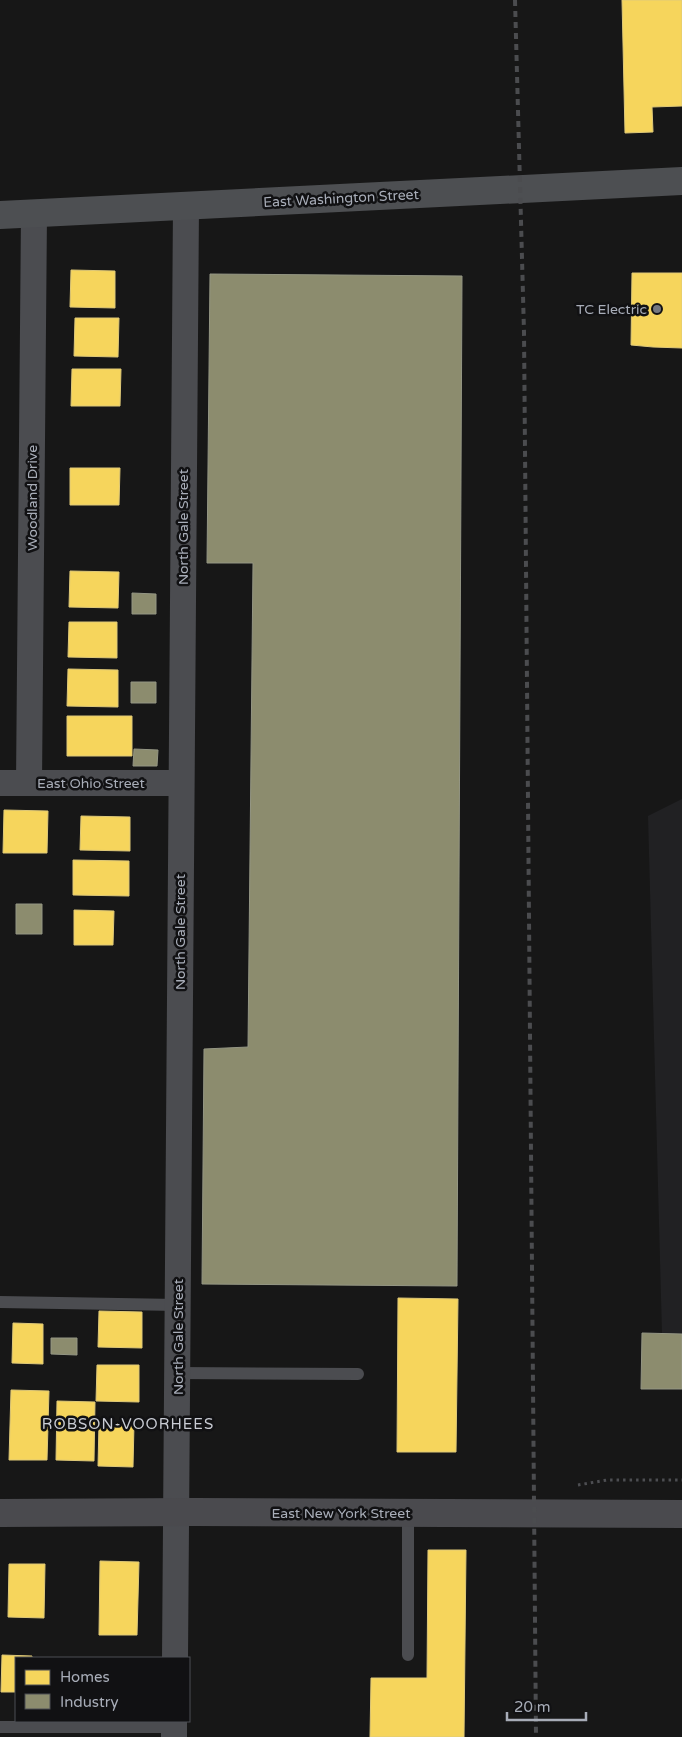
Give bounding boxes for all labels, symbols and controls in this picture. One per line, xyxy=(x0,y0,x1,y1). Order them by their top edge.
street label: East Washington Street xyxy=(263,186,420,211)
place label: TC Electric xyxy=(576,301,647,318)
marker: TC Electric xyxy=(651,303,663,315)
street label: Woodland Drive xyxy=(24,445,41,551)
street label: North Gale Street xyxy=(175,468,192,585)
street label: East Ohio Street xyxy=(37,775,146,792)
street label: North Gale Street xyxy=(172,873,189,990)
street label: North Gale Street xyxy=(170,1278,187,1395)
district label: ROBSON-VOORHEES xyxy=(42,1415,214,1433)
street label: East New York Street xyxy=(271,1505,411,1522)
legend xyxy=(15,1657,190,1722)
text: Homes xyxy=(60,1668,110,1686)
scale bar xyxy=(507,1690,586,1722)
text: Industry xyxy=(60,1693,119,1711)
text: 20 m xyxy=(514,1698,551,1716)

